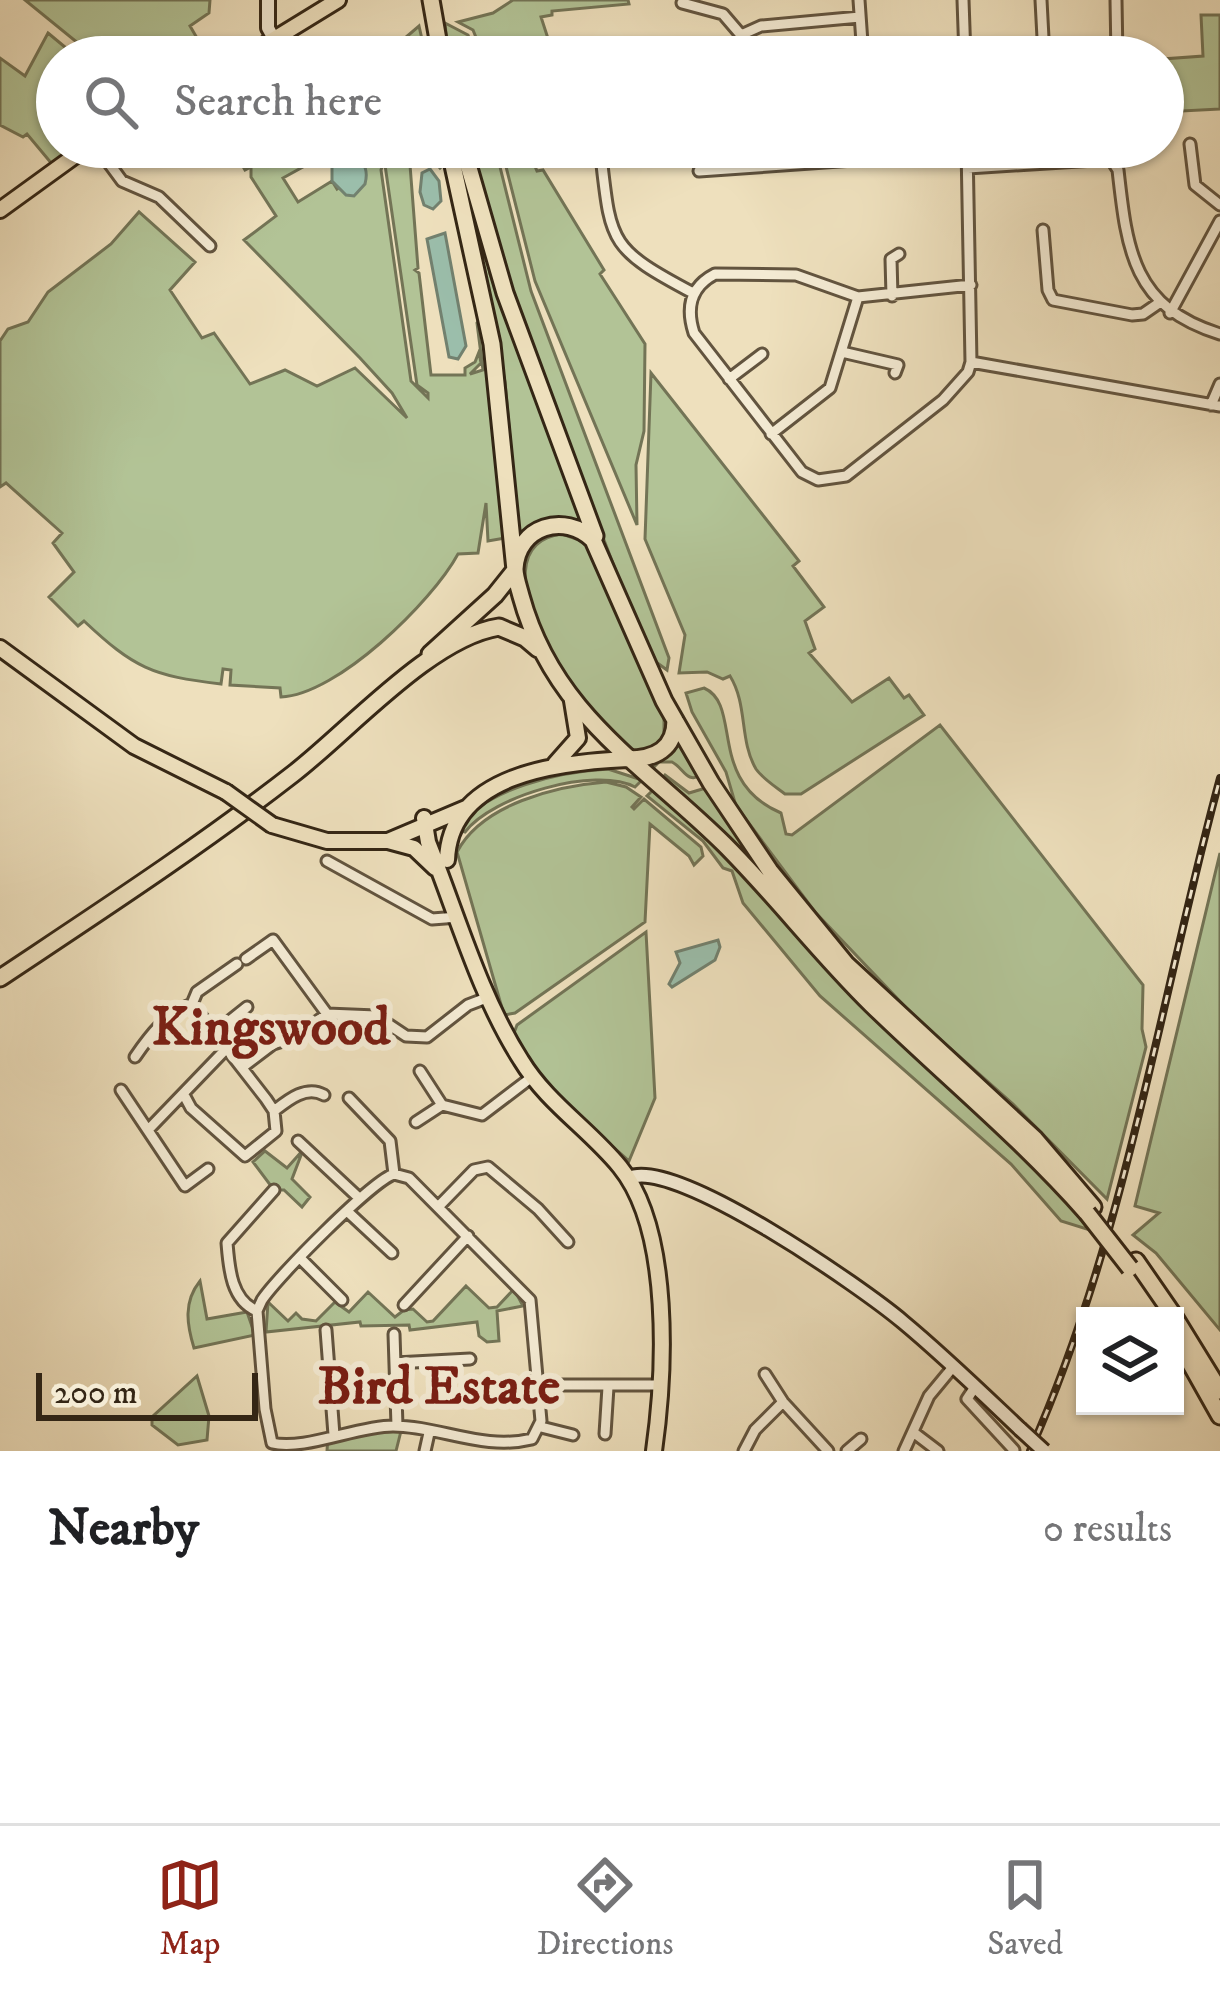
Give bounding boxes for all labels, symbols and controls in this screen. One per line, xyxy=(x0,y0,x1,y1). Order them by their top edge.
search box xyxy=(36,36,1184,168)
icon: search xyxy=(78,69,144,135)
text: Search here xyxy=(174,74,382,130)
district label: Kingswood xyxy=(152,995,391,1062)
map controls xyxy=(1076,1307,1184,1415)
button: layers xyxy=(1076,1307,1184,1415)
district label: Bird Estate xyxy=(318,1354,560,1421)
scale bar xyxy=(36,1367,258,1420)
text: 200 m xyxy=(54,1373,138,1414)
text: Nearby xyxy=(48,1497,199,1561)
text: 0 results xyxy=(1043,1505,1172,1554)
tab: Map xyxy=(157,1852,223,1965)
tab: Directions xyxy=(537,1852,673,1965)
tab: Saved xyxy=(987,1852,1063,1965)

